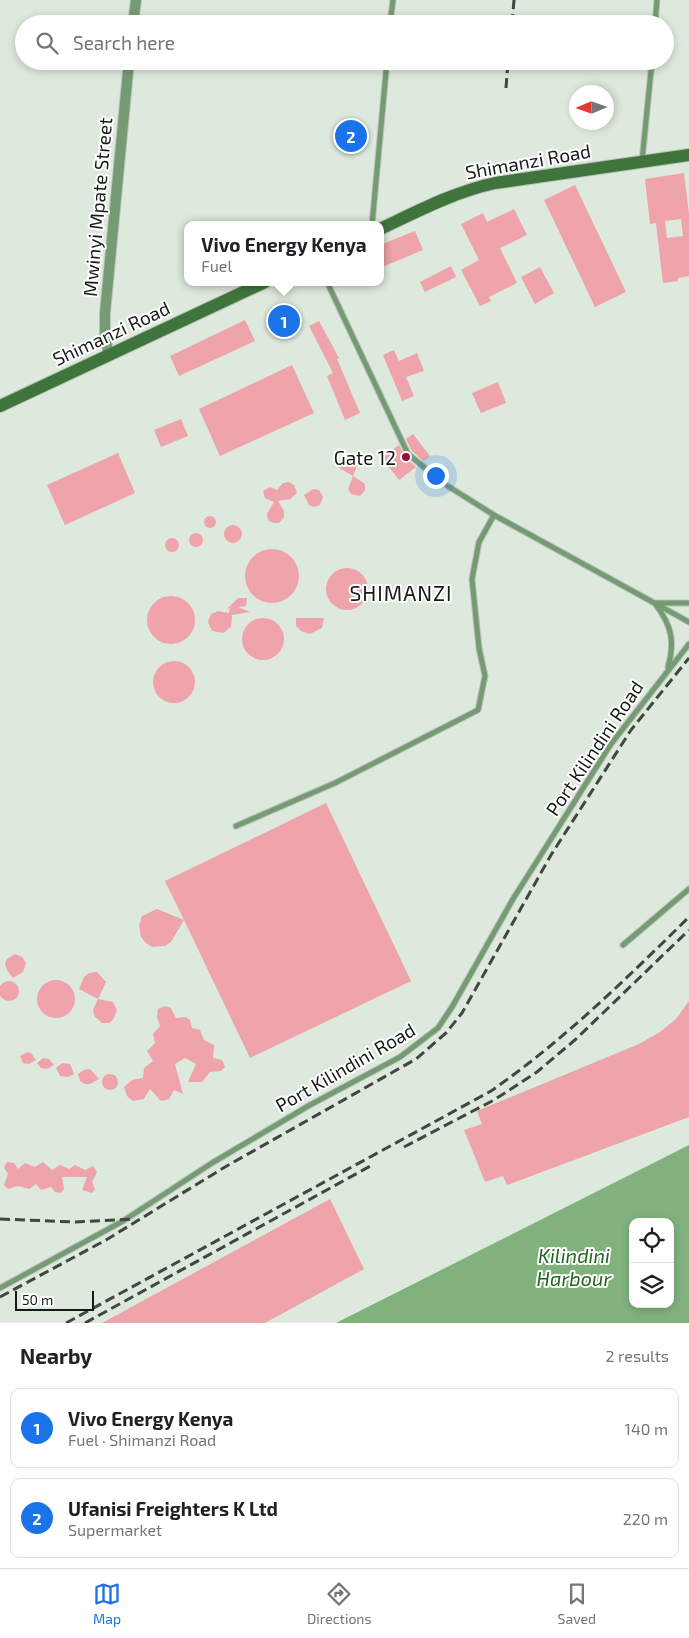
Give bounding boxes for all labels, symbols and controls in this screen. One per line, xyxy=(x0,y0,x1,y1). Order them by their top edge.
search box xyxy=(15,15,674,70)
icon: search xyxy=(33,29,61,57)
text: Search here xyxy=(73,31,175,54)
north arrow xyxy=(569,85,614,130)
street label: Mwinyi Mpate Street xyxy=(78,117,116,297)
pin: 2 xyxy=(335,117,367,155)
street label: Shimanzi Road xyxy=(464,139,592,183)
popup xyxy=(184,221,384,286)
text: Vivo Energy Kenya xyxy=(201,233,367,256)
text: Fuel xyxy=(201,256,232,275)
street label: Shimanzi Road xyxy=(49,296,173,370)
pin: 1 xyxy=(268,302,300,340)
place label: Gate 12 xyxy=(334,446,396,469)
marker: Gate 12 xyxy=(400,451,412,463)
your location xyxy=(423,463,449,489)
district label: SHIMANZI xyxy=(350,580,452,605)
street label: Port Kilindini Road xyxy=(540,676,648,820)
street label: Port Kilindini Road xyxy=(271,1018,419,1116)
map controls xyxy=(629,1218,674,1308)
button: locate xyxy=(629,1218,674,1263)
water label: Kilindini Harbour xyxy=(537,1243,612,1290)
button: layers xyxy=(629,1263,674,1308)
scale bar xyxy=(15,1288,94,1311)
text: 50 m xyxy=(22,1291,53,1308)
text: Nearby xyxy=(20,1343,92,1368)
text: 2 results xyxy=(606,1346,669,1365)
text: Vivo Energy Kenya xyxy=(68,1407,233,1430)
text: 1 xyxy=(34,1419,40,1438)
text: 140 m xyxy=(625,1419,668,1438)
text: Fuel · Shimanzi Road xyxy=(68,1430,216,1449)
text: Ufanisi Freighters K Ltd xyxy=(68,1497,278,1520)
text: 2 xyxy=(32,1509,42,1528)
text: 220 m xyxy=(623,1509,668,1528)
text: Supermarket xyxy=(68,1520,162,1539)
tab: Map xyxy=(93,1580,121,1627)
tab: Directions xyxy=(307,1580,372,1627)
tab: Saved xyxy=(558,1580,596,1627)

